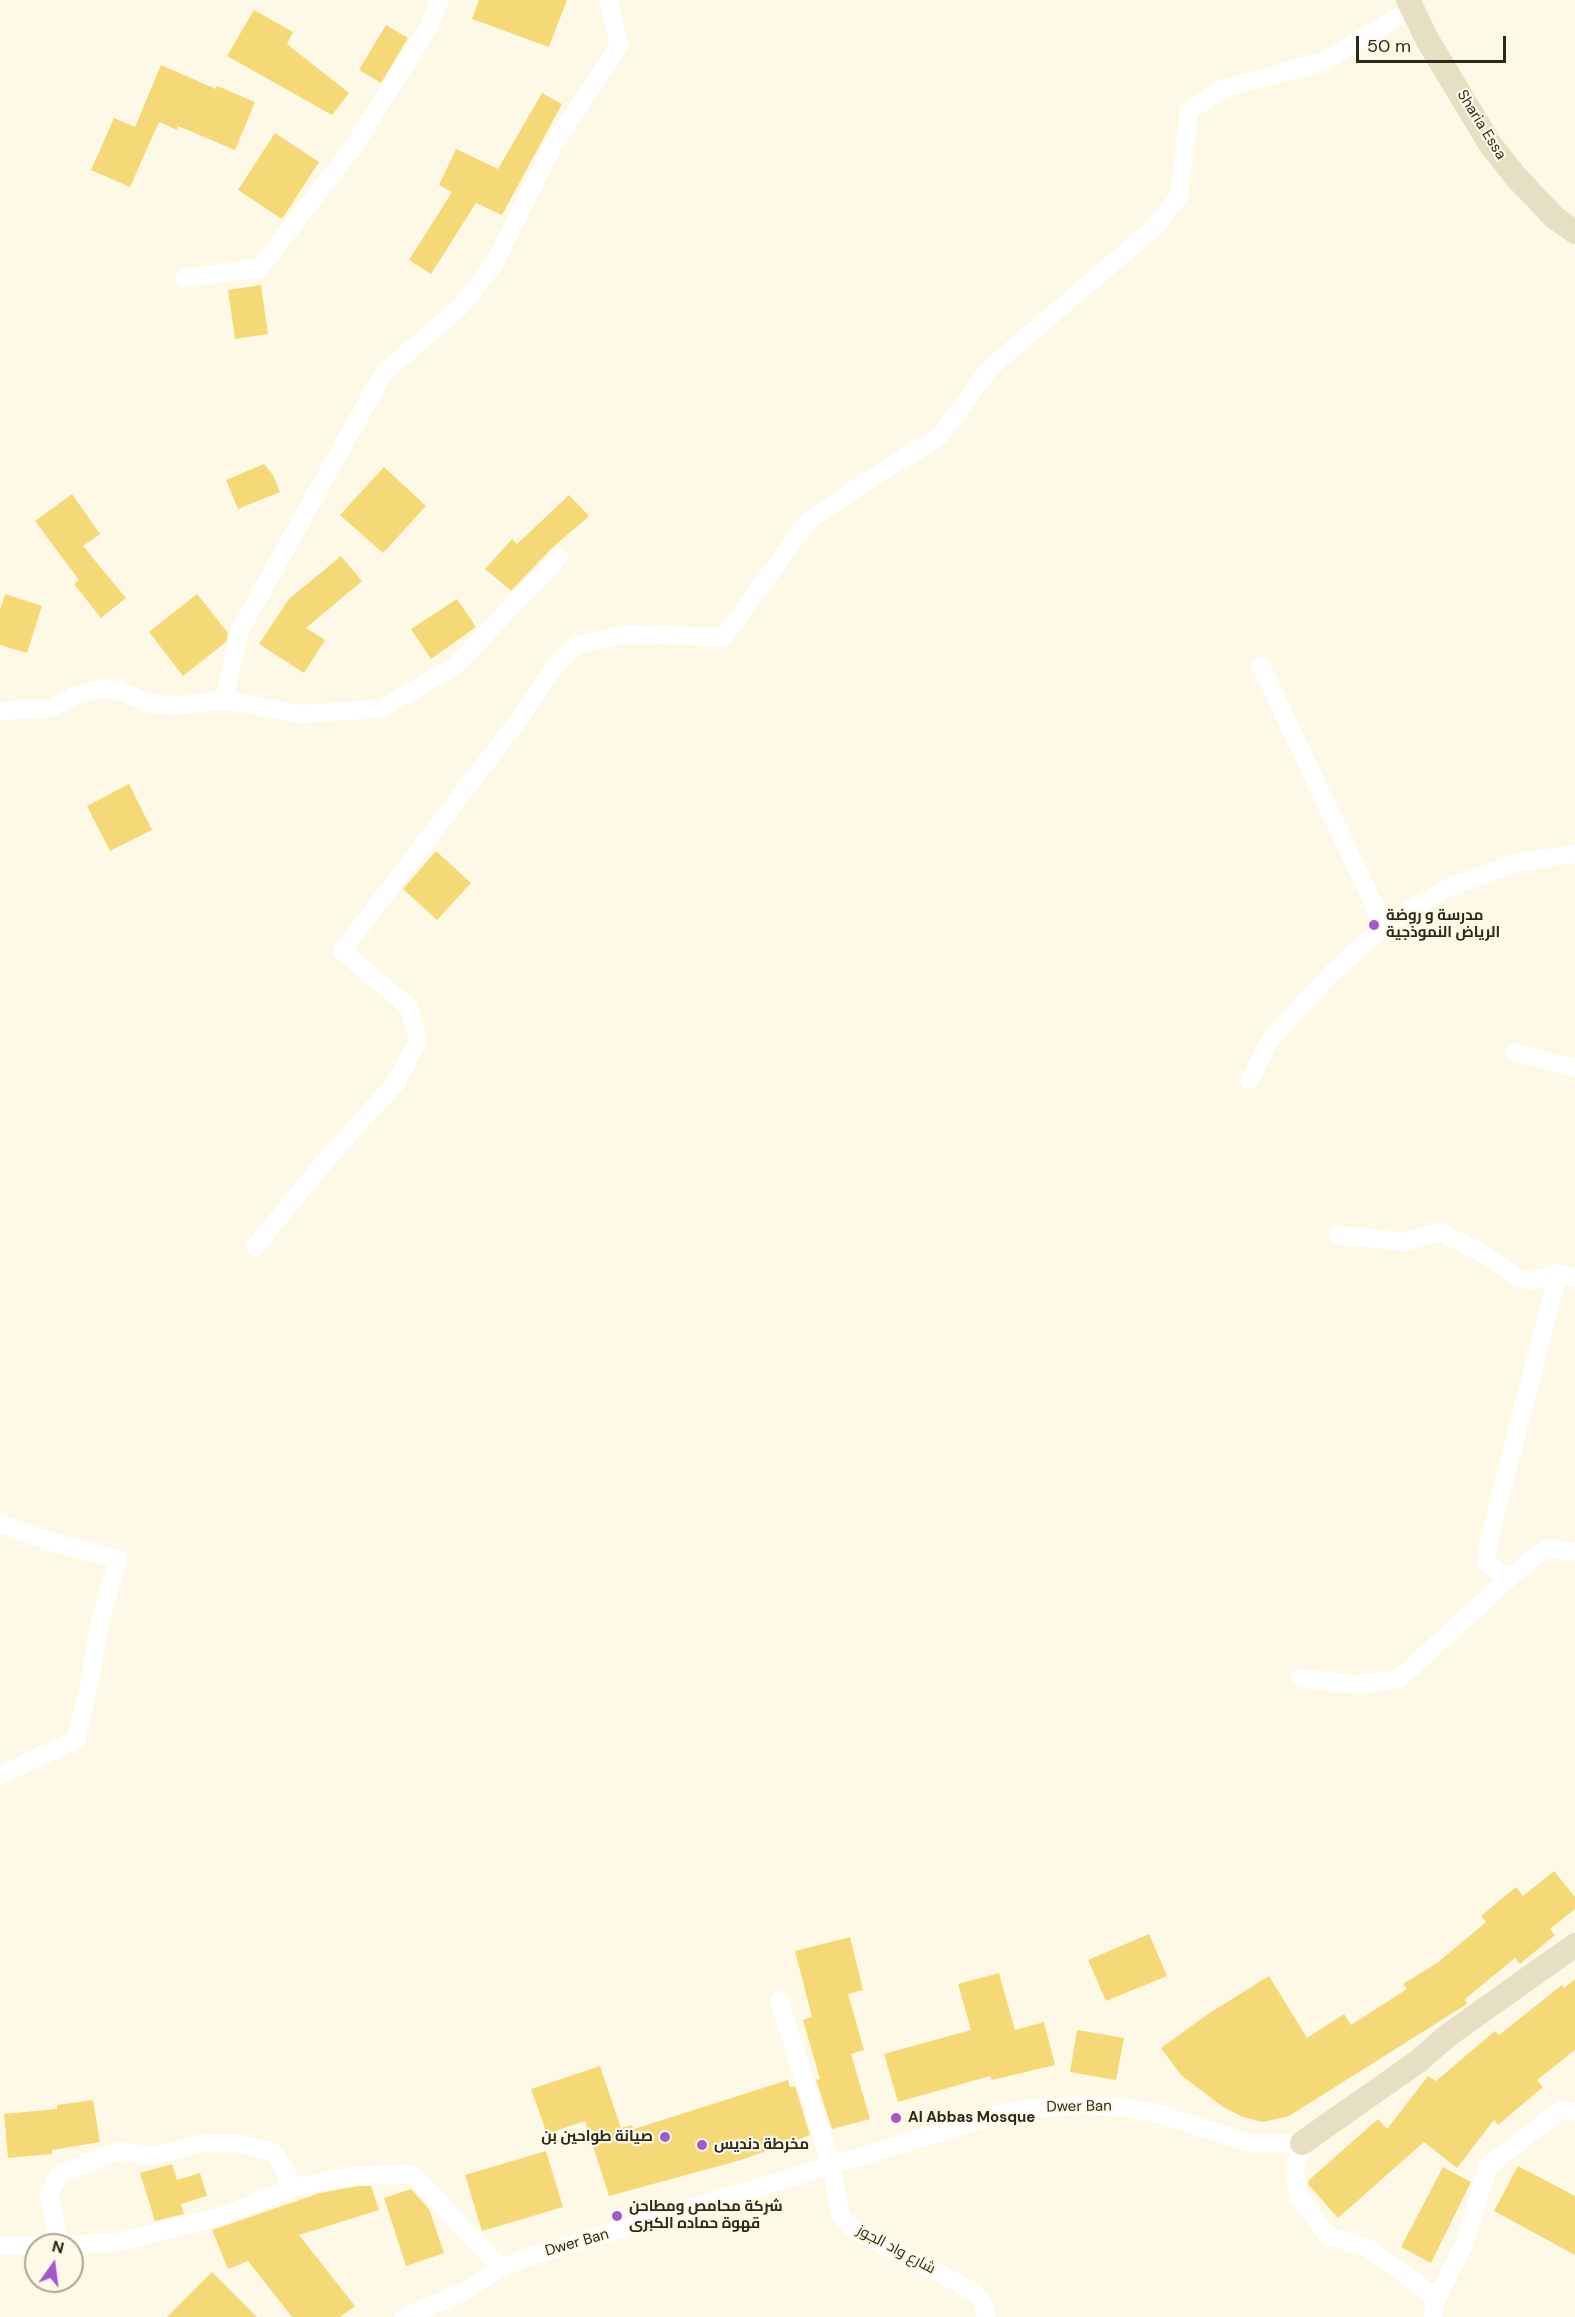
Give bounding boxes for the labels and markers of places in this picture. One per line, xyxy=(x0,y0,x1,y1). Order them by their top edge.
place label: مدرسة و روضة الرياض النموذجية xyxy=(1386,907,1500,942)
marker: مدرسة و روضة الرياض النموذجية xyxy=(1367,918,1381,932)
place label: Al Abbas Mosque xyxy=(908,2109,1035,2127)
marker: Al Abbas Mosque xyxy=(889,2111,903,2125)
place label: صيانة طواحين بن xyxy=(541,2128,653,2146)
marker: صيانة طواحين بن xyxy=(658,2130,672,2144)
place label: مخرطة دنديس xyxy=(714,2136,809,2154)
marker: مخرطة دنديس xyxy=(695,2138,709,2152)
place label: شركة محامص ومطاحن قهوة حماده الكبرى xyxy=(629,2198,783,2233)
marker: شركة محامص ومطاحن قهوة حماده الكبرى xyxy=(610,2209,624,2223)

